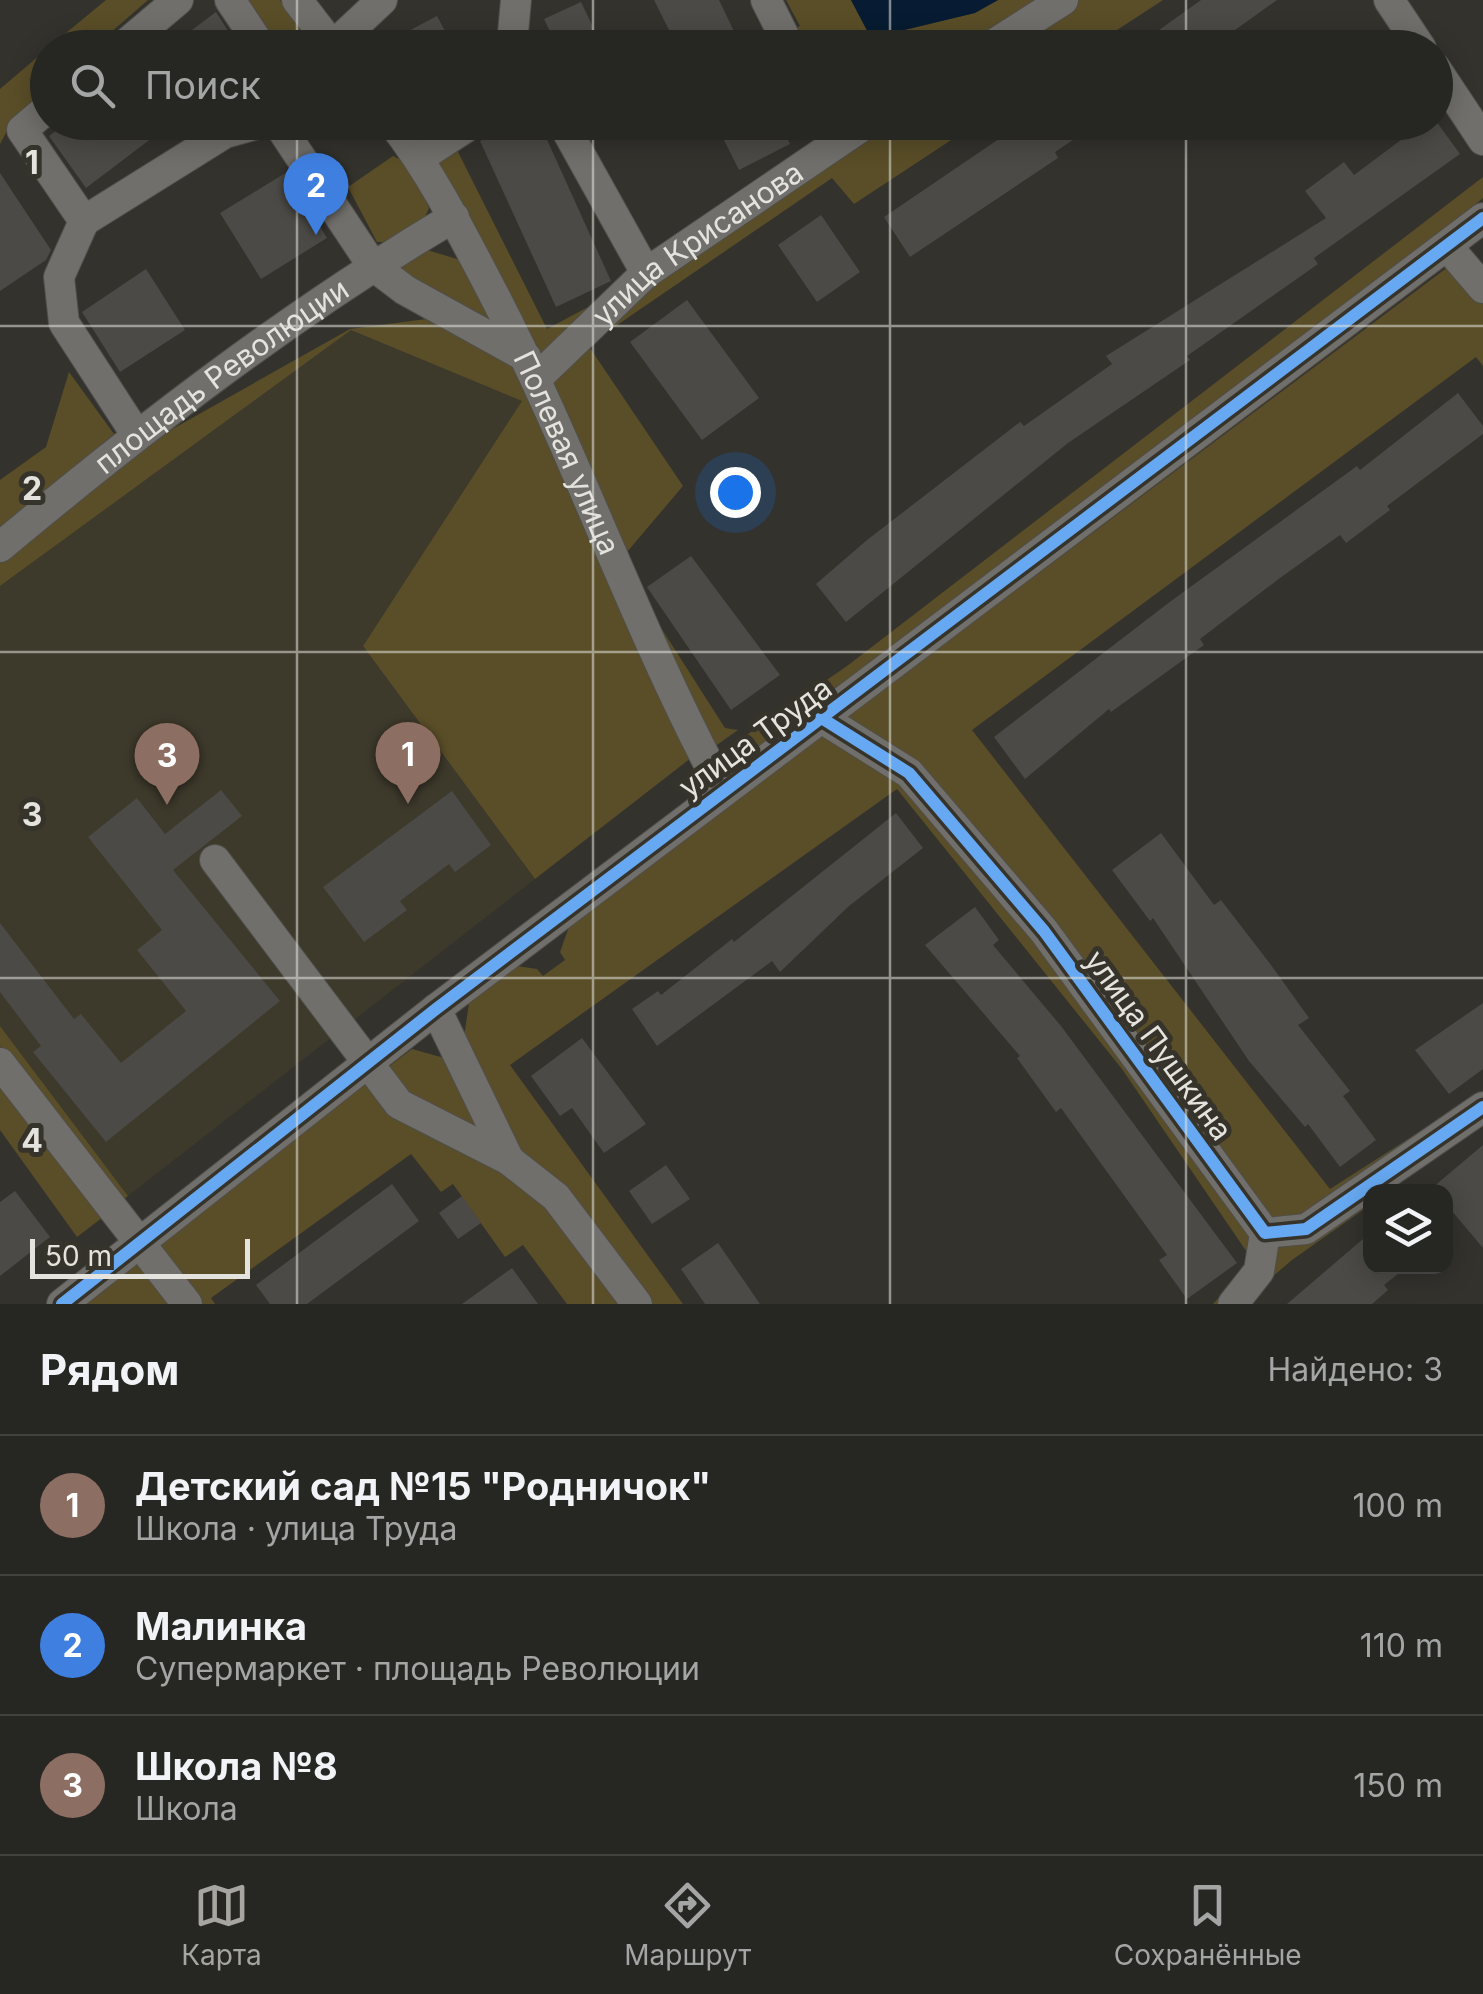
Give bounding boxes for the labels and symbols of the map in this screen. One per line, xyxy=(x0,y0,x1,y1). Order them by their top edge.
text: 1 xyxy=(25,143,39,182)
pin: 2 xyxy=(284,152,348,235)
street label: улица Крисанова xyxy=(584,154,810,333)
street label: площадь Революции xyxy=(87,270,355,481)
street label: Полевая улица xyxy=(506,345,628,560)
your location xyxy=(710,467,761,518)
text: 2 xyxy=(22,469,42,508)
street label: улица Труда xyxy=(671,669,839,805)
pin: 3 xyxy=(134,722,200,805)
pin: 1 xyxy=(376,722,440,804)
text: 3 xyxy=(22,795,42,834)
street label: улица Пушкина xyxy=(1078,943,1240,1147)
text: 4 xyxy=(21,1121,43,1160)
scale bar xyxy=(30,1234,250,1278)

